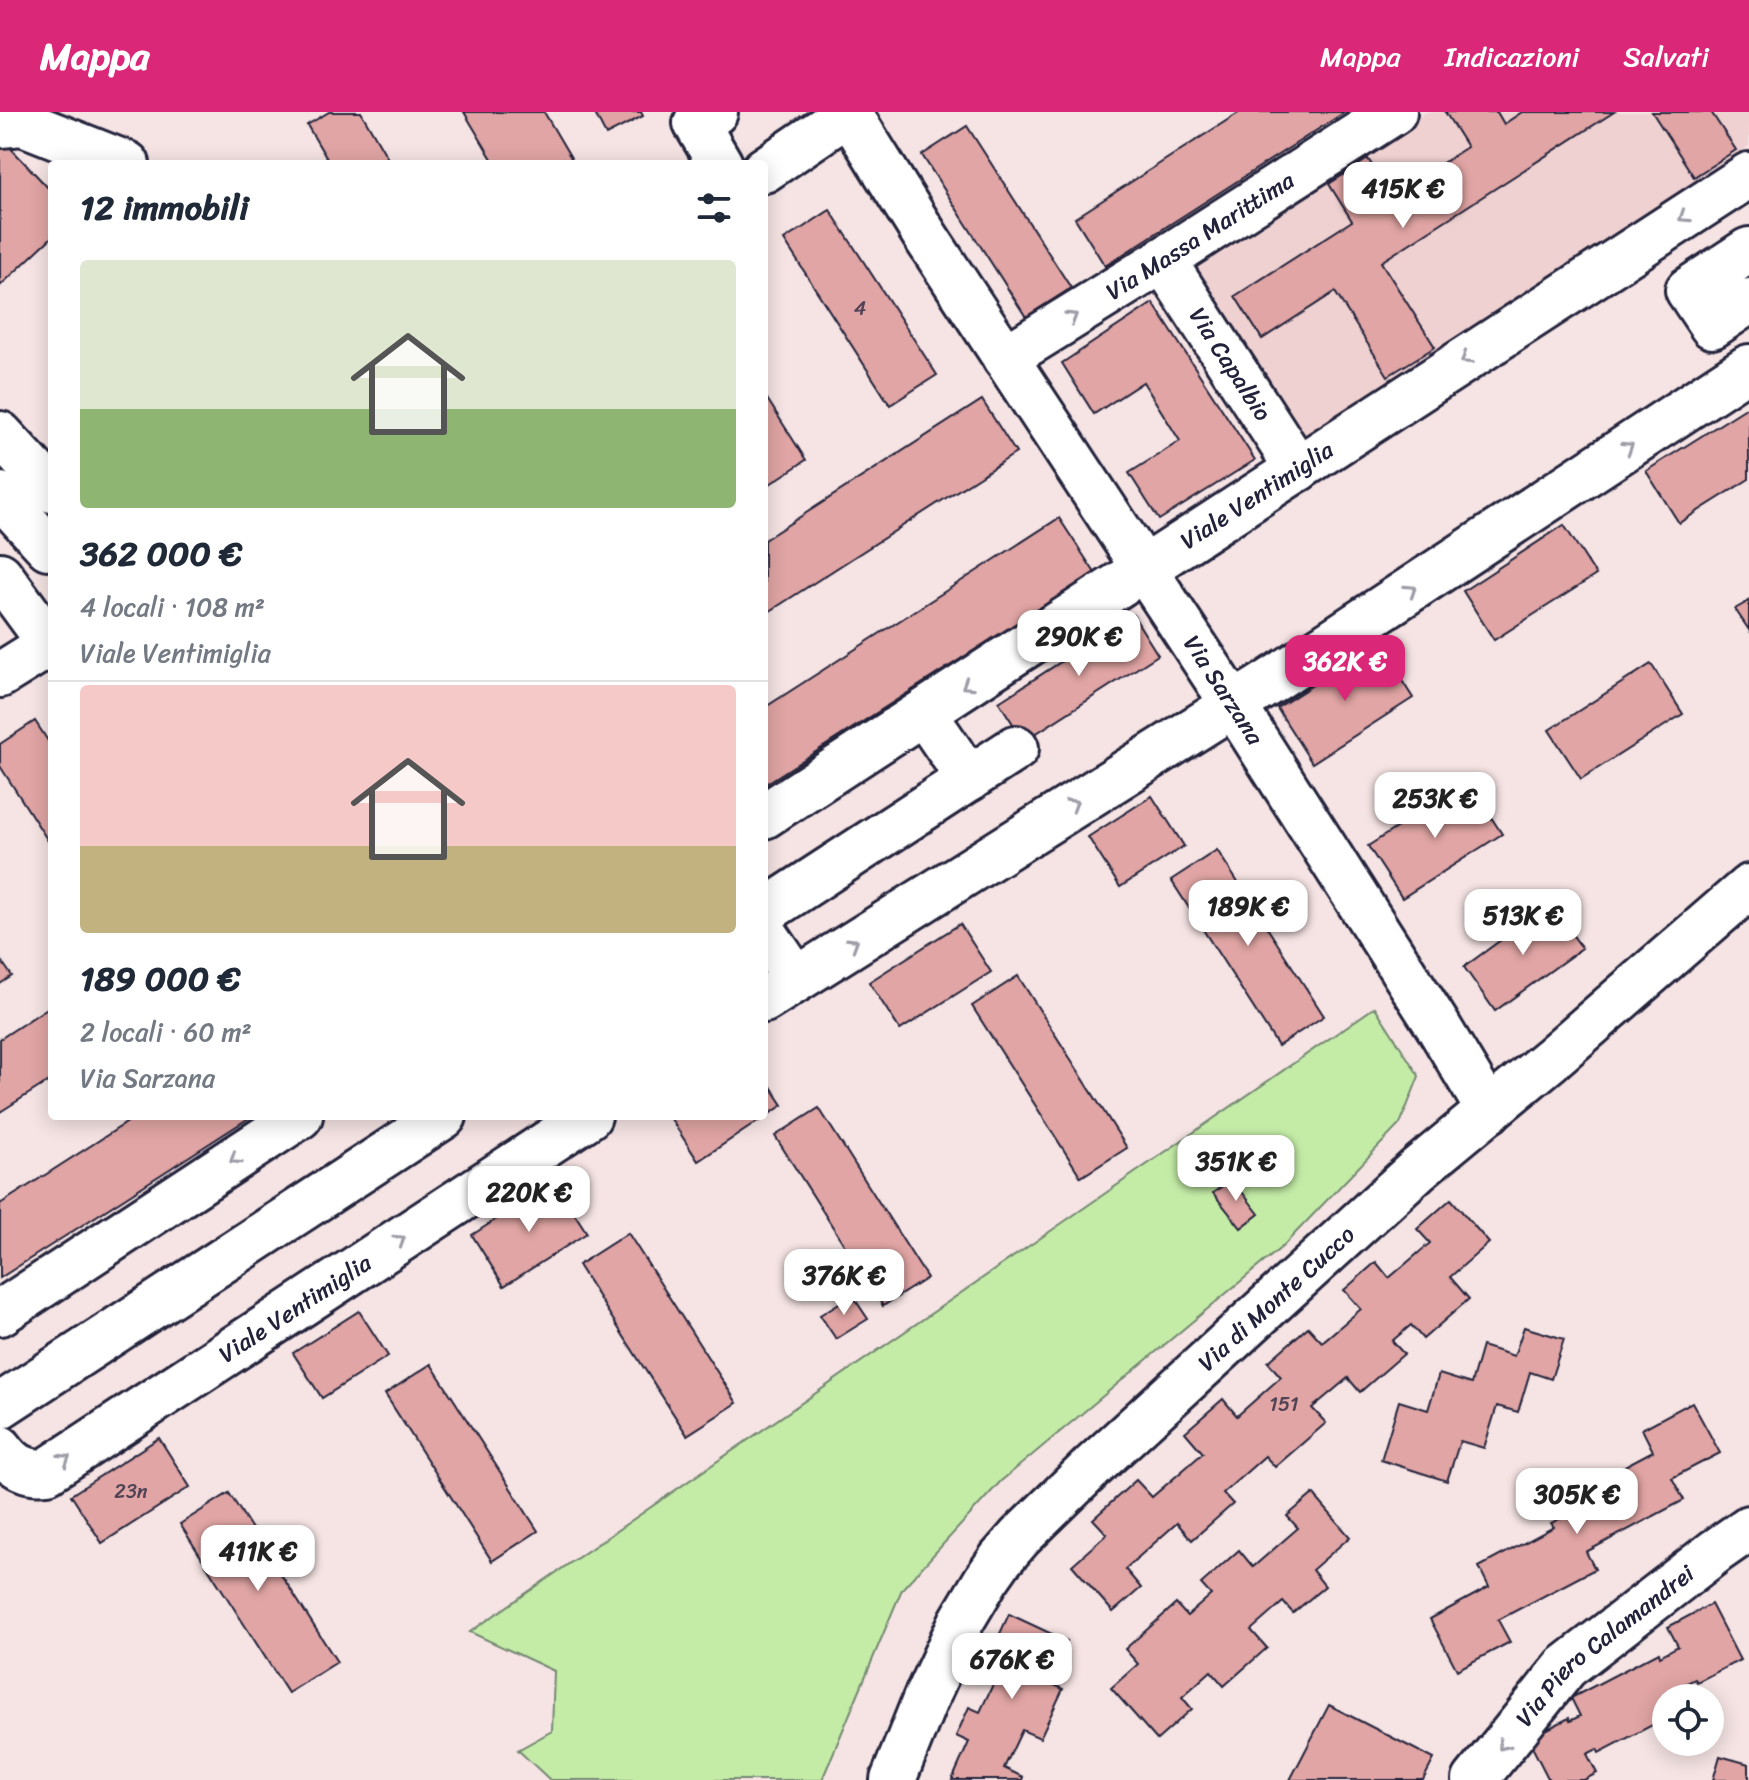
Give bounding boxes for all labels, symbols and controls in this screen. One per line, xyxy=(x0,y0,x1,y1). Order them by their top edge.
text: Mappa xyxy=(40,23,149,90)
text: Mappa xyxy=(1320,32,1401,81)
text: Indicazioni xyxy=(1445,32,1579,81)
text: Salvati xyxy=(1623,32,1709,81)
street label: Via Massa Marittima xyxy=(1097,159,1304,312)
pin: 415K € xyxy=(1338,162,1468,230)
text: 415K € xyxy=(1361,165,1445,211)
text: 12 immobili xyxy=(80,178,249,238)
icon: filters xyxy=(692,186,736,230)
one-way arrow xyxy=(1678,208,1692,223)
house number: 4 xyxy=(854,291,866,326)
street label: Via Capalbio xyxy=(1178,299,1283,430)
one-way arrow xyxy=(1063,311,1078,326)
icon: home xyxy=(336,312,480,456)
one-way arrow xyxy=(1460,350,1475,365)
street label: Viale Ventimiglia xyxy=(1172,429,1343,561)
one-way arrow xyxy=(1619,442,1634,457)
text: 362 000 € xyxy=(80,524,242,584)
text: 4 locali · 108 m² xyxy=(80,584,265,630)
one-way arrow xyxy=(1402,584,1416,599)
pin: 290K € xyxy=(1014,610,1144,678)
text: 290K € xyxy=(1035,613,1123,659)
street label: Via Sarzana xyxy=(1172,626,1276,754)
text: Viale Ventimiglia xyxy=(80,630,271,676)
pin: 362K € xyxy=(1280,635,1410,703)
text: 362K € xyxy=(1303,638,1387,684)
one-way arrow xyxy=(961,676,976,691)
icon: home xyxy=(336,737,480,881)
pin: 253K € xyxy=(1370,772,1500,840)
text: 253K € xyxy=(1393,775,1478,821)
one-way arrow xyxy=(1064,799,1079,814)
pin: 189K € xyxy=(1183,880,1313,948)
text: 189K € xyxy=(1207,883,1289,929)
pin: 513K € xyxy=(1458,889,1588,957)
text: 513K € xyxy=(1482,892,1564,938)
one-way arrow xyxy=(844,937,859,953)
text: 189 000 € xyxy=(80,949,241,1009)
text: 2 locali · 60 m² xyxy=(80,1009,252,1055)
text: Via Sarzana xyxy=(80,1055,215,1101)
pin: 351K € xyxy=(1171,1135,1301,1203)
text: 351K € xyxy=(1195,1138,1277,1184)
one-way arrow xyxy=(229,1149,244,1164)
pin: 220K € xyxy=(464,1166,594,1234)
text: 220K € xyxy=(486,1169,572,1215)
street label: Via di Monte Cucco xyxy=(1188,1215,1365,1382)
one-way arrow xyxy=(391,1234,406,1249)
street label: Viale Ventimiglia xyxy=(210,1242,381,1374)
pin: 376K € xyxy=(779,1249,909,1317)
text: 376K € xyxy=(802,1252,886,1298)
house number: 151 xyxy=(1269,1387,1299,1422)
one-way arrow xyxy=(56,1453,71,1468)
pin: 305K € xyxy=(1512,1468,1642,1536)
text: 305K € xyxy=(1534,1471,1620,1517)
house number: 23n xyxy=(114,1474,148,1509)
pin: 411K € xyxy=(193,1525,323,1593)
text: 411K € xyxy=(219,1528,297,1574)
street label: Via Piero Calamandrei xyxy=(1504,1553,1705,1736)
pin: 676K € xyxy=(947,1633,1077,1701)
text: 676K € xyxy=(970,1636,1054,1682)
map controls xyxy=(1652,1684,1724,1756)
button: locate xyxy=(1652,1684,1724,1756)
one-way arrow xyxy=(1498,1736,1513,1750)

